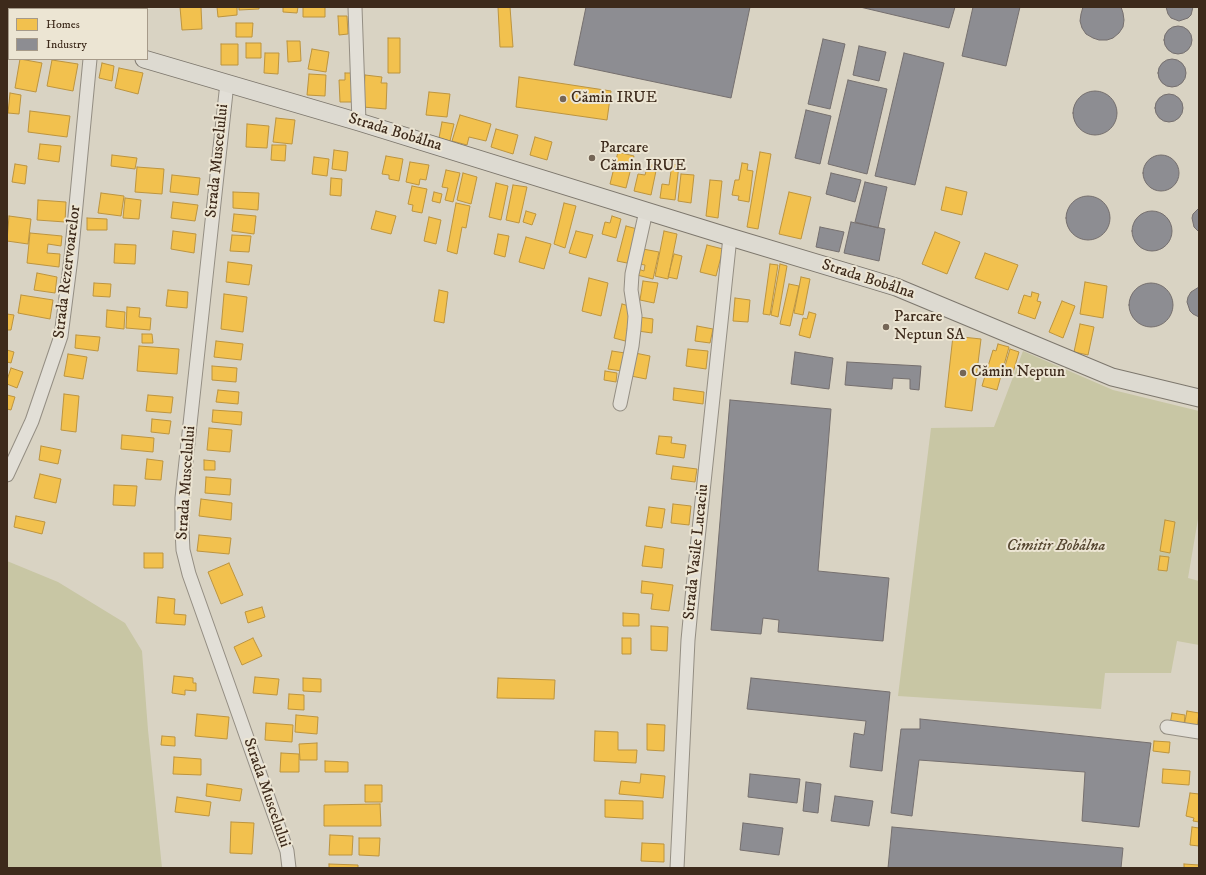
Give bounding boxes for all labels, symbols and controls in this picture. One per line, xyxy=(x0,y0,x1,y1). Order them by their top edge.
legend xyxy=(8,8,148,60)
text: Homes xyxy=(46,17,80,32)
text: Industry xyxy=(46,37,87,52)
place label: Cămin IRUE xyxy=(571,89,657,109)
marker: Cămin IRUE xyxy=(558,94,568,104)
street label: Strada Muscelului xyxy=(202,103,234,219)
street label: Strada Bobâlna xyxy=(346,110,444,156)
place label: Parcare Cămin IRUE xyxy=(600,139,686,177)
marker: Parcare Cămin IRUE xyxy=(587,153,597,163)
street label: Strada Rezervoarelor xyxy=(50,204,86,340)
street label: Strada Bobâlna xyxy=(819,256,917,304)
place label: Parcare Neptun SA xyxy=(894,308,965,346)
marker: Parcare Neptun SA xyxy=(881,322,891,332)
place label: Cămin Neptun xyxy=(971,363,1065,383)
marker: Cămin Neptun xyxy=(958,368,968,378)
street label: Strada Muscelului xyxy=(173,425,201,541)
street label: Strada Vasile Lucaciu xyxy=(680,483,714,621)
park label: Cimitir Bobâlna xyxy=(1007,537,1105,557)
street label: Strada Muscelului xyxy=(238,736,294,850)

